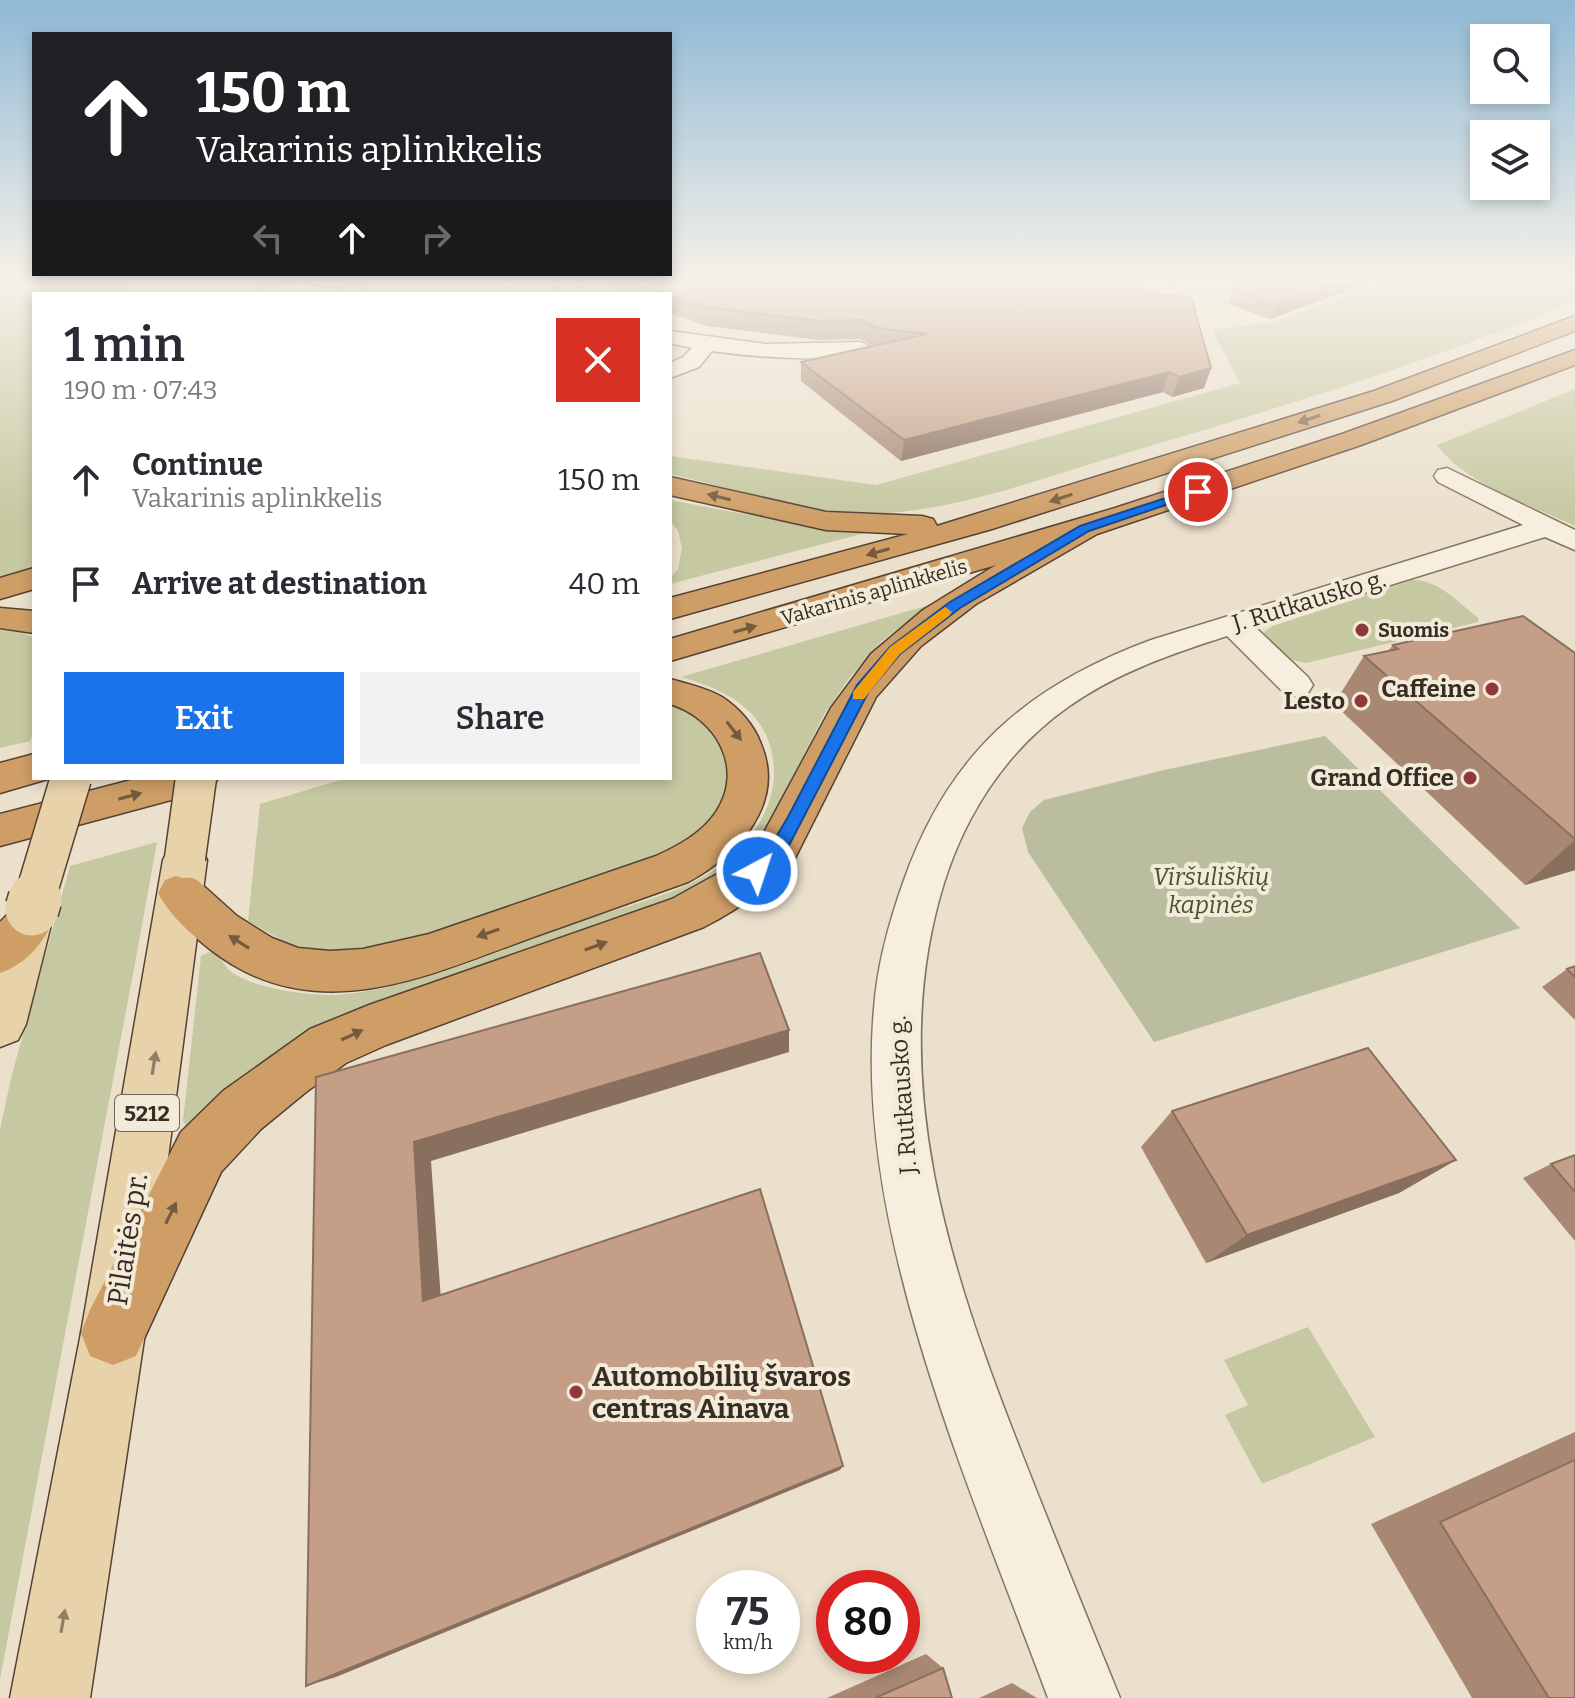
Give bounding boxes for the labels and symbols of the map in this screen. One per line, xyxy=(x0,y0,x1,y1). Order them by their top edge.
one-way arrow xyxy=(1296,413,1320,426)
pin xyxy=(1164,458,1232,526)
one-way arrow xyxy=(706,491,731,503)
one-way arrow xyxy=(1049,492,1073,504)
one-way arrow xyxy=(866,546,890,559)
street label: Vakarinis aplinkkelis xyxy=(778,554,970,630)
street label: J. Rutkausko g. xyxy=(1228,564,1389,638)
place label: Suomis xyxy=(1378,618,1449,642)
marker: Suomis xyxy=(1353,621,1371,639)
one-way arrow xyxy=(733,623,758,635)
place label: Caffeine xyxy=(1381,675,1476,703)
marker: Caffeine xyxy=(1483,680,1501,698)
place label: Lesto xyxy=(1284,687,1345,715)
marker: Lesto xyxy=(1352,692,1370,710)
one-way arrow xyxy=(726,721,742,741)
place label: Grand Office xyxy=(1310,764,1454,792)
marker: Grand Office xyxy=(1461,769,1479,787)
one-way arrow xyxy=(118,789,142,802)
position arrow xyxy=(715,829,799,913)
park label: Viršuliškių kapinės xyxy=(1153,863,1269,919)
one-way arrow xyxy=(476,928,500,940)
one-way arrow xyxy=(228,936,250,950)
one-way arrow xyxy=(584,940,608,952)
street label: J. Rutkausko g. xyxy=(883,1015,923,1176)
one-way arrow xyxy=(340,1029,364,1042)
one-way arrow xyxy=(148,1050,161,1075)
road number: 5212 xyxy=(115,1095,179,1131)
street label: Pilaitės pr. xyxy=(101,1171,154,1307)
one-way arrow xyxy=(164,1201,178,1224)
place label: Automobilių švaros centras Ainava xyxy=(592,1360,851,1425)
marker: Automobilių švaros centras Ainava xyxy=(567,1383,585,1401)
speed limit sign: 80 xyxy=(816,1570,920,1674)
one-way arrow xyxy=(57,1608,70,1633)

